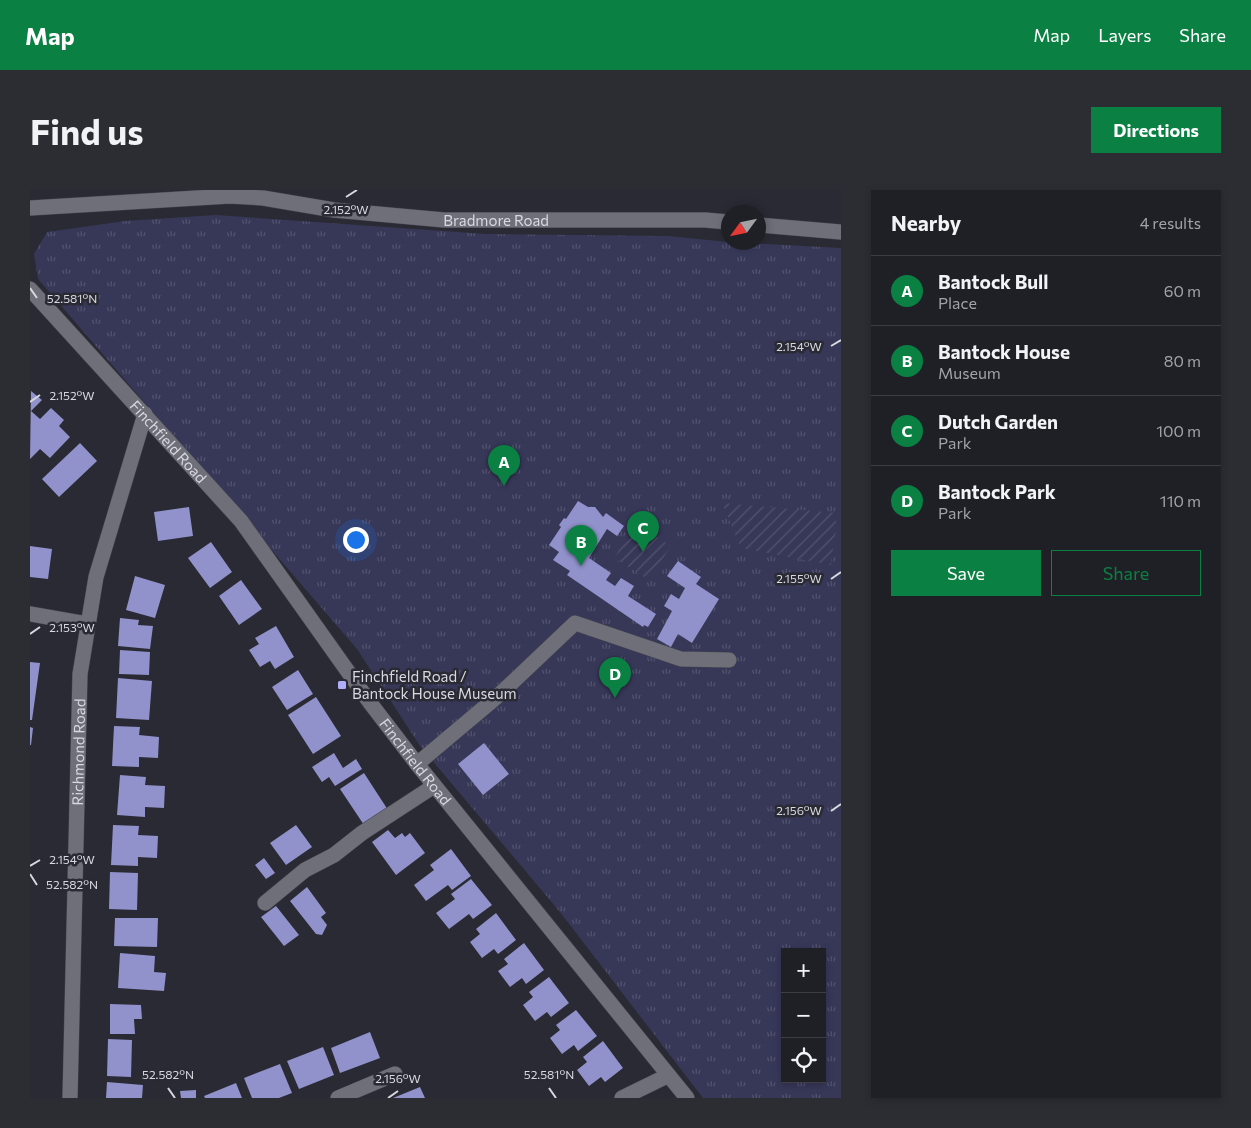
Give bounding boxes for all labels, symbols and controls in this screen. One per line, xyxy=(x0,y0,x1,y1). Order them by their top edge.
text: Map xyxy=(25,21,75,50)
text: Map xyxy=(1033,24,1070,46)
text: Layers xyxy=(1098,24,1151,46)
text: Share xyxy=(1179,24,1226,46)
button: Directions xyxy=(1091,107,1221,153)
text: Find us xyxy=(30,109,144,152)
text: 2.152°W xyxy=(323,202,369,216)
north arrow xyxy=(721,205,766,250)
text: Nearby xyxy=(891,210,961,235)
street label: Bradmore Road xyxy=(443,211,549,229)
text: 4 results xyxy=(1140,213,1201,232)
text: Bantock Bull xyxy=(938,270,1048,293)
text: A xyxy=(901,281,913,300)
text: 60 m xyxy=(1164,281,1201,300)
text: 52.581°N xyxy=(47,291,97,305)
text: Place xyxy=(938,293,977,312)
text: 2.154°W xyxy=(776,339,822,353)
text: Bantock House xyxy=(938,340,1070,363)
text: B xyxy=(902,351,912,370)
text: 80 m xyxy=(1164,351,1201,370)
text: Museum xyxy=(938,363,1001,382)
text: 2.152°W xyxy=(49,388,95,402)
street label: Finchfield Road xyxy=(127,396,211,486)
text: Dutch Garden xyxy=(938,410,1058,433)
text: C xyxy=(902,421,912,440)
text: 100 m xyxy=(1156,421,1201,440)
text: Park xyxy=(938,433,971,452)
pin: A xyxy=(488,445,520,486)
text: Bantock Park xyxy=(938,480,1056,503)
text: D xyxy=(901,491,913,510)
text: 110 m xyxy=(1160,491,1201,510)
text: Park xyxy=(938,503,971,522)
pin: C xyxy=(627,511,659,552)
pin: B xyxy=(565,525,597,566)
your location xyxy=(343,527,369,553)
button: Save xyxy=(891,550,1041,596)
button: Share xyxy=(1051,550,1201,596)
text: 2.155°W xyxy=(776,571,822,585)
text: 2.153°W xyxy=(49,620,95,634)
pin: D xyxy=(599,657,631,698)
place label: Finchfield Road / Bantock House Museum xyxy=(352,667,517,702)
marker: Finchfield Road / Bantock House Museum xyxy=(336,679,348,691)
street label: Richmond Road xyxy=(68,698,88,806)
street label: Finchfield Road xyxy=(376,715,455,808)
text: 2.156°W xyxy=(776,803,822,817)
text: 2.154°W xyxy=(49,852,95,866)
text: 52.582°N xyxy=(46,877,98,891)
map controls xyxy=(781,948,826,1083)
button: + xyxy=(781,948,826,993)
button: − xyxy=(781,993,826,1038)
button: locate xyxy=(781,1038,826,1083)
text: 52.582°N xyxy=(142,1067,194,1081)
text: 52.581°N xyxy=(524,1067,574,1081)
text: 2.156°W xyxy=(375,1071,421,1085)

